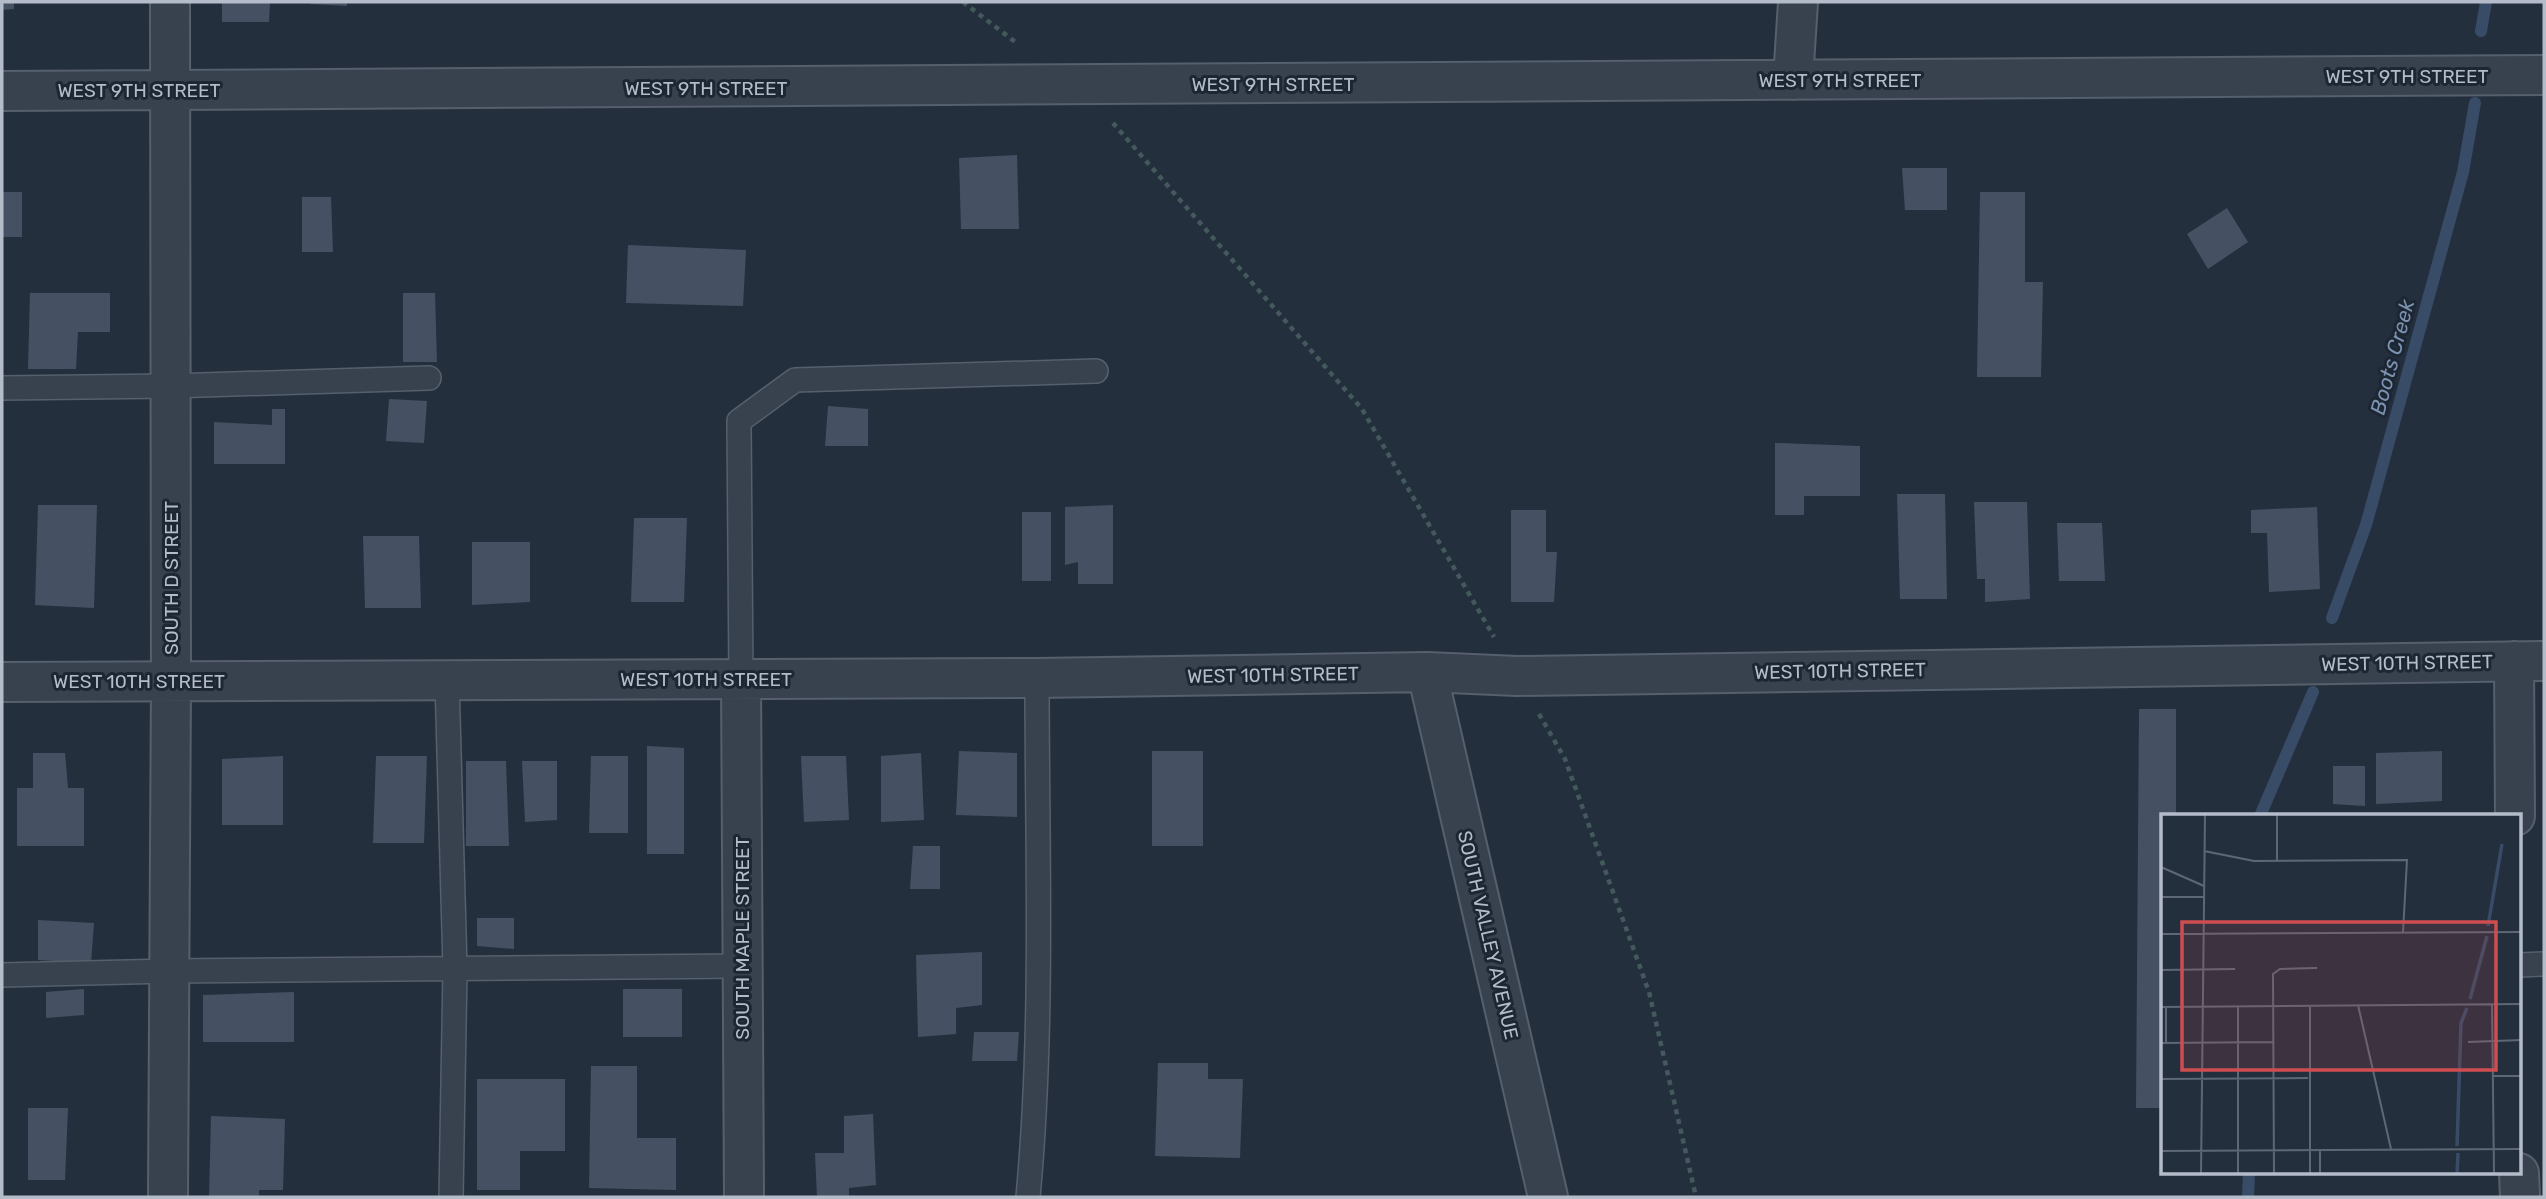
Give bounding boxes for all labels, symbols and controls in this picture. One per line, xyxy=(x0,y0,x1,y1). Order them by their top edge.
street label: WEST 9TH STREET xyxy=(2325,65,2489,88)
street label: WEST 9TH STREET xyxy=(1758,69,1922,92)
street label: WEST 9TH STREET xyxy=(1191,73,1355,96)
street label: WEST 9TH STREET xyxy=(624,77,788,100)
street label: WEST 9TH STREET xyxy=(57,79,221,102)
water label: Boots Creek xyxy=(2365,296,2420,417)
street label: SOUTH D STREET xyxy=(160,501,183,655)
street label: WEST 10TH STREET xyxy=(2321,650,2493,676)
street label: WEST 10TH STREET xyxy=(1754,658,1926,684)
street label: WEST 10TH STREET xyxy=(1187,662,1359,688)
street label: WEST 10TH STREET xyxy=(620,668,792,691)
street label: WEST 10TH STREET xyxy=(53,670,225,693)
inset map xyxy=(2161,814,2522,1174)
street label: SOUTH VALLEY AVENUE xyxy=(1453,828,1523,1042)
street label: SOUTH MAPLE STREET xyxy=(731,836,754,1040)

